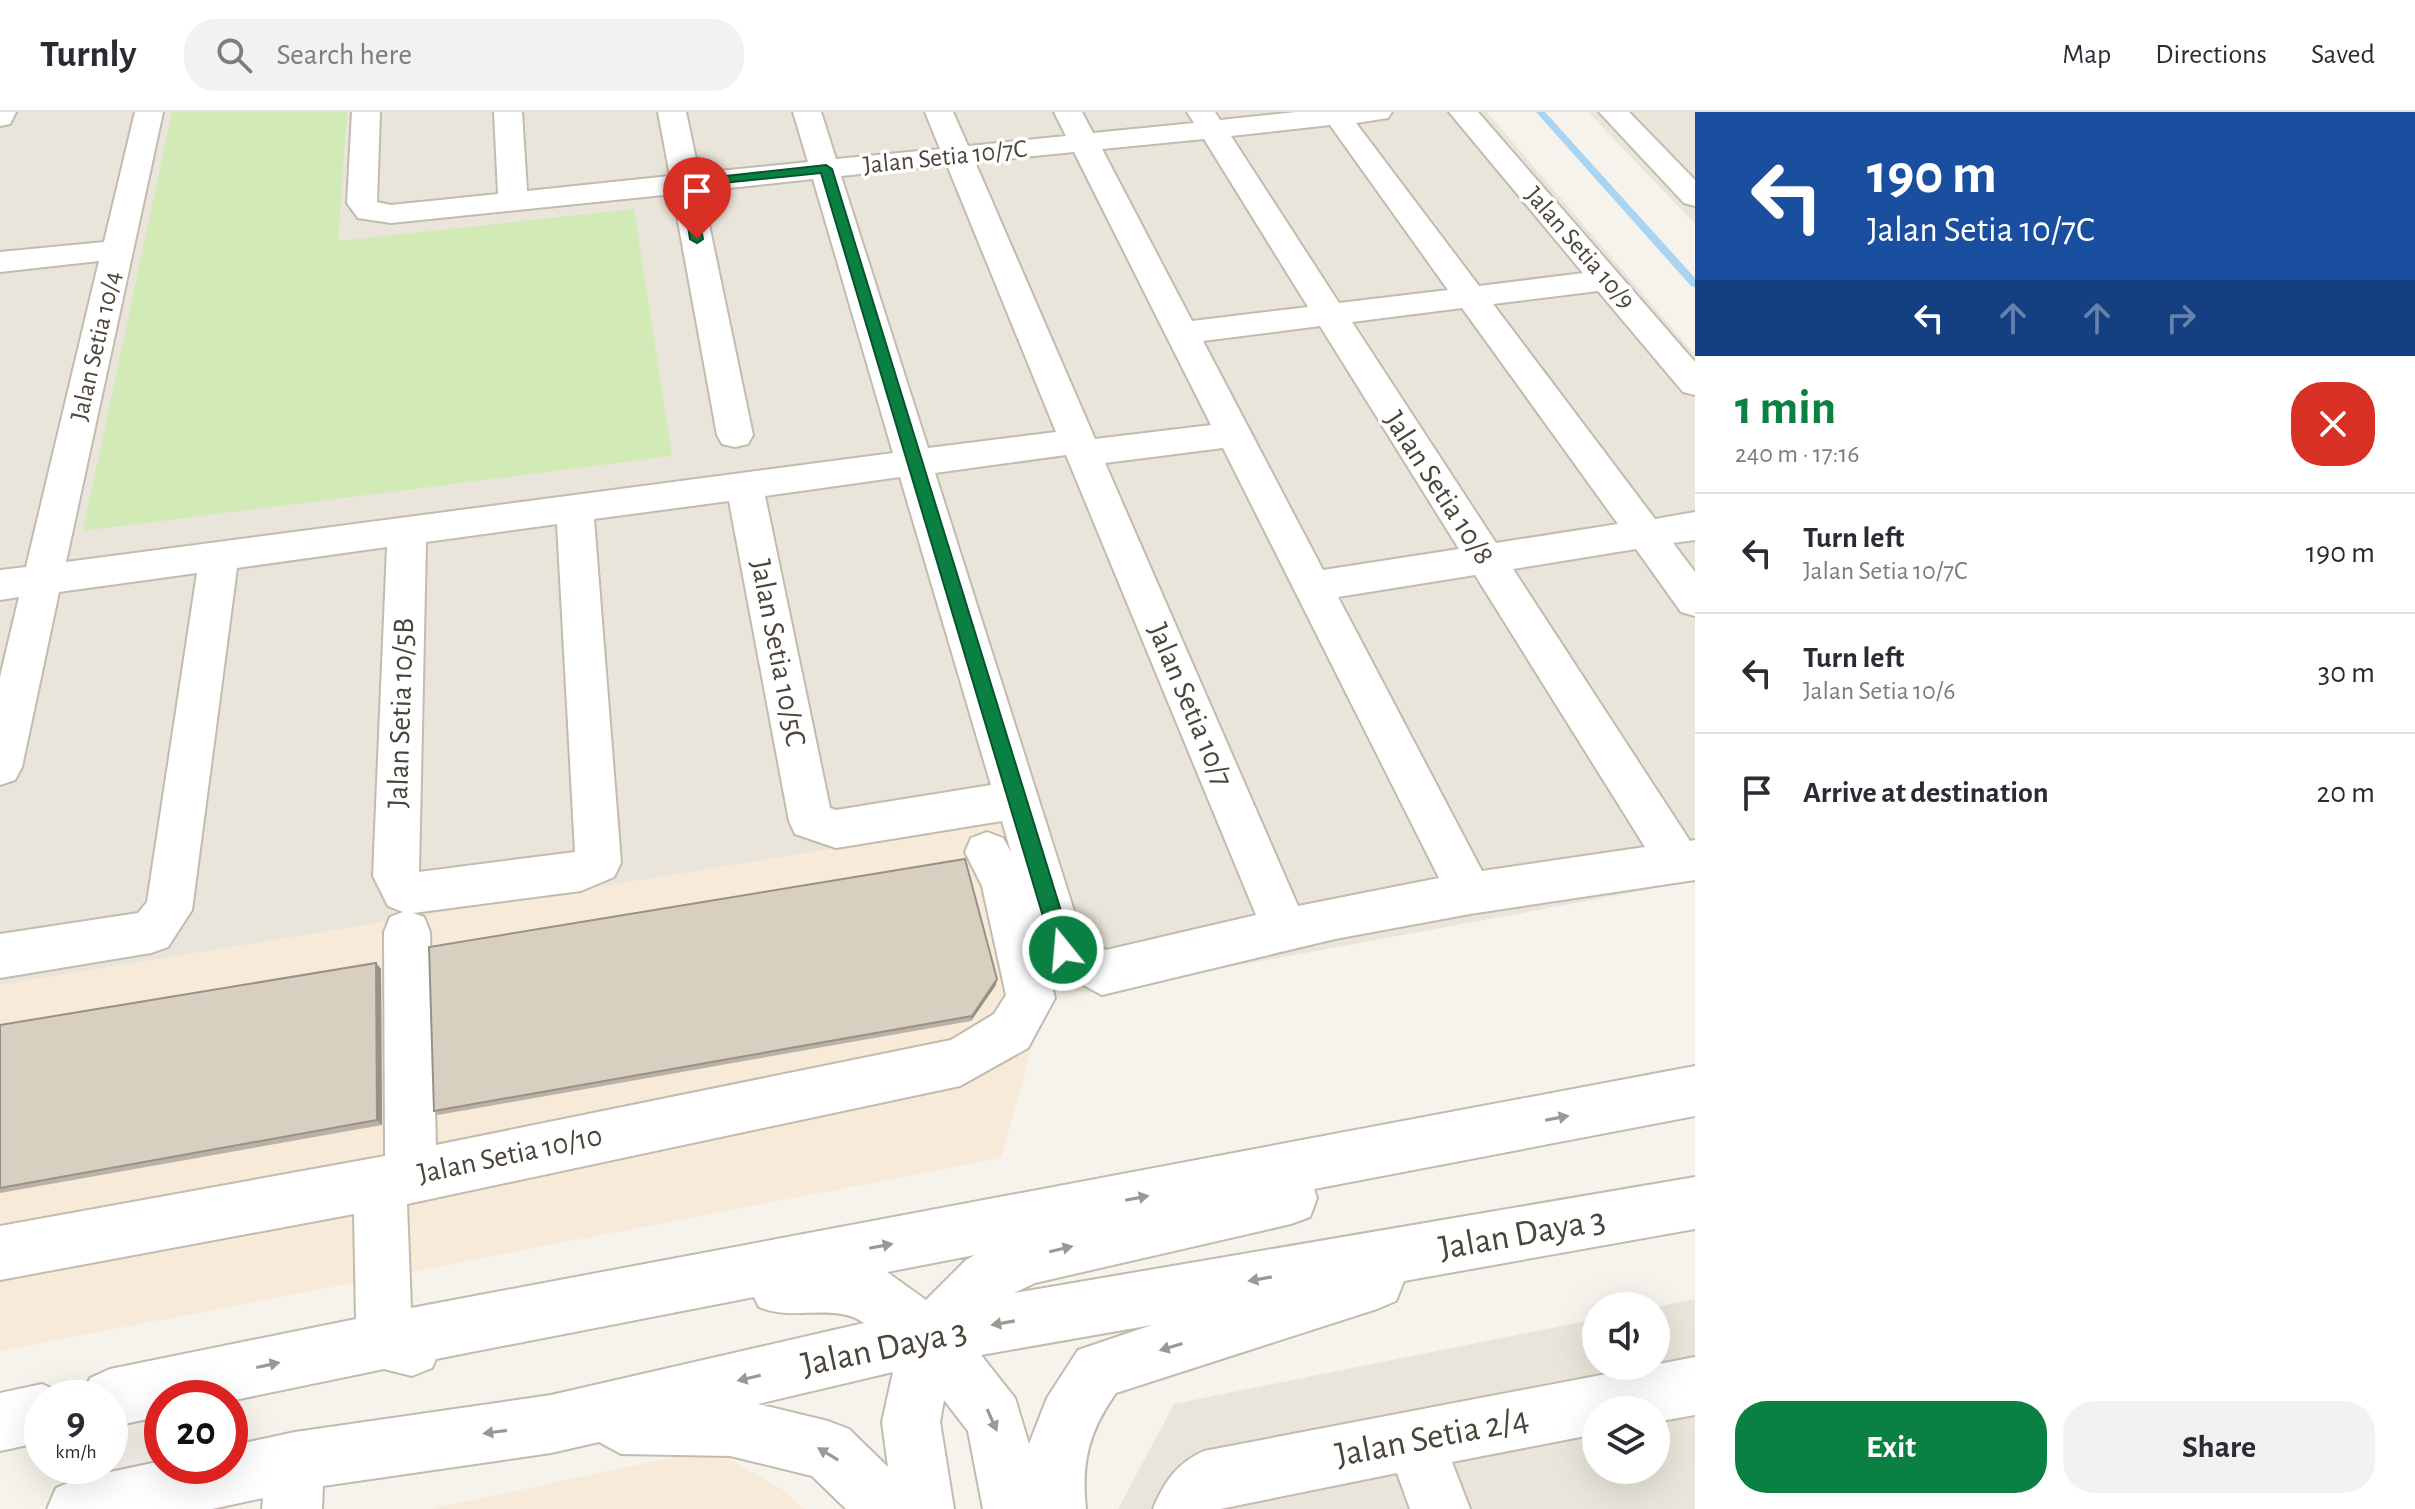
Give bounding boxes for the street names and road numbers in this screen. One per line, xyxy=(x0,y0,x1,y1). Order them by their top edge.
street label: Jalan Setia 10/7C xyxy=(862,135,1028,179)
street label: Jalan Setia 10/9 xyxy=(1520,182,1640,314)
street label: Jalan Setia 10/4 xyxy=(66,269,126,423)
street label: Jalan Setia 10/8 xyxy=(1378,406,1500,570)
street label: Jalan Setia 10/5C xyxy=(745,557,811,749)
street label: Jalan Setia 10/5B xyxy=(383,617,419,809)
street label: Jalan Setia 10/7 xyxy=(1142,619,1238,791)
street label: Jalan Setia 10/10 xyxy=(415,1121,605,1189)
street label: Jalan Daya 3 xyxy=(1436,1202,1608,1266)
street label: Jalan Daya 3 xyxy=(798,1313,970,1383)
street label: Jalan Setia 2/4 xyxy=(1332,1401,1532,1473)

